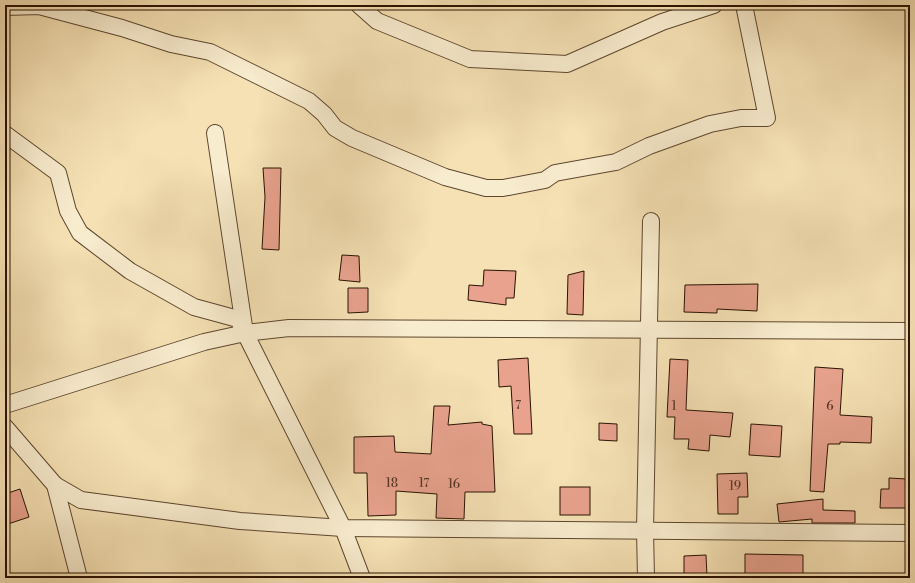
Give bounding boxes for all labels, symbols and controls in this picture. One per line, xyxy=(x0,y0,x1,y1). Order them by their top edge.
house number: 7 xyxy=(515,398,521,413)
house number: 1 xyxy=(671,399,677,414)
house number: 6 xyxy=(826,399,834,414)
house number: 18 xyxy=(386,476,398,491)
house number: 17 xyxy=(419,476,429,491)
house number: 16 xyxy=(448,477,460,492)
house number: 19 xyxy=(729,479,741,494)

